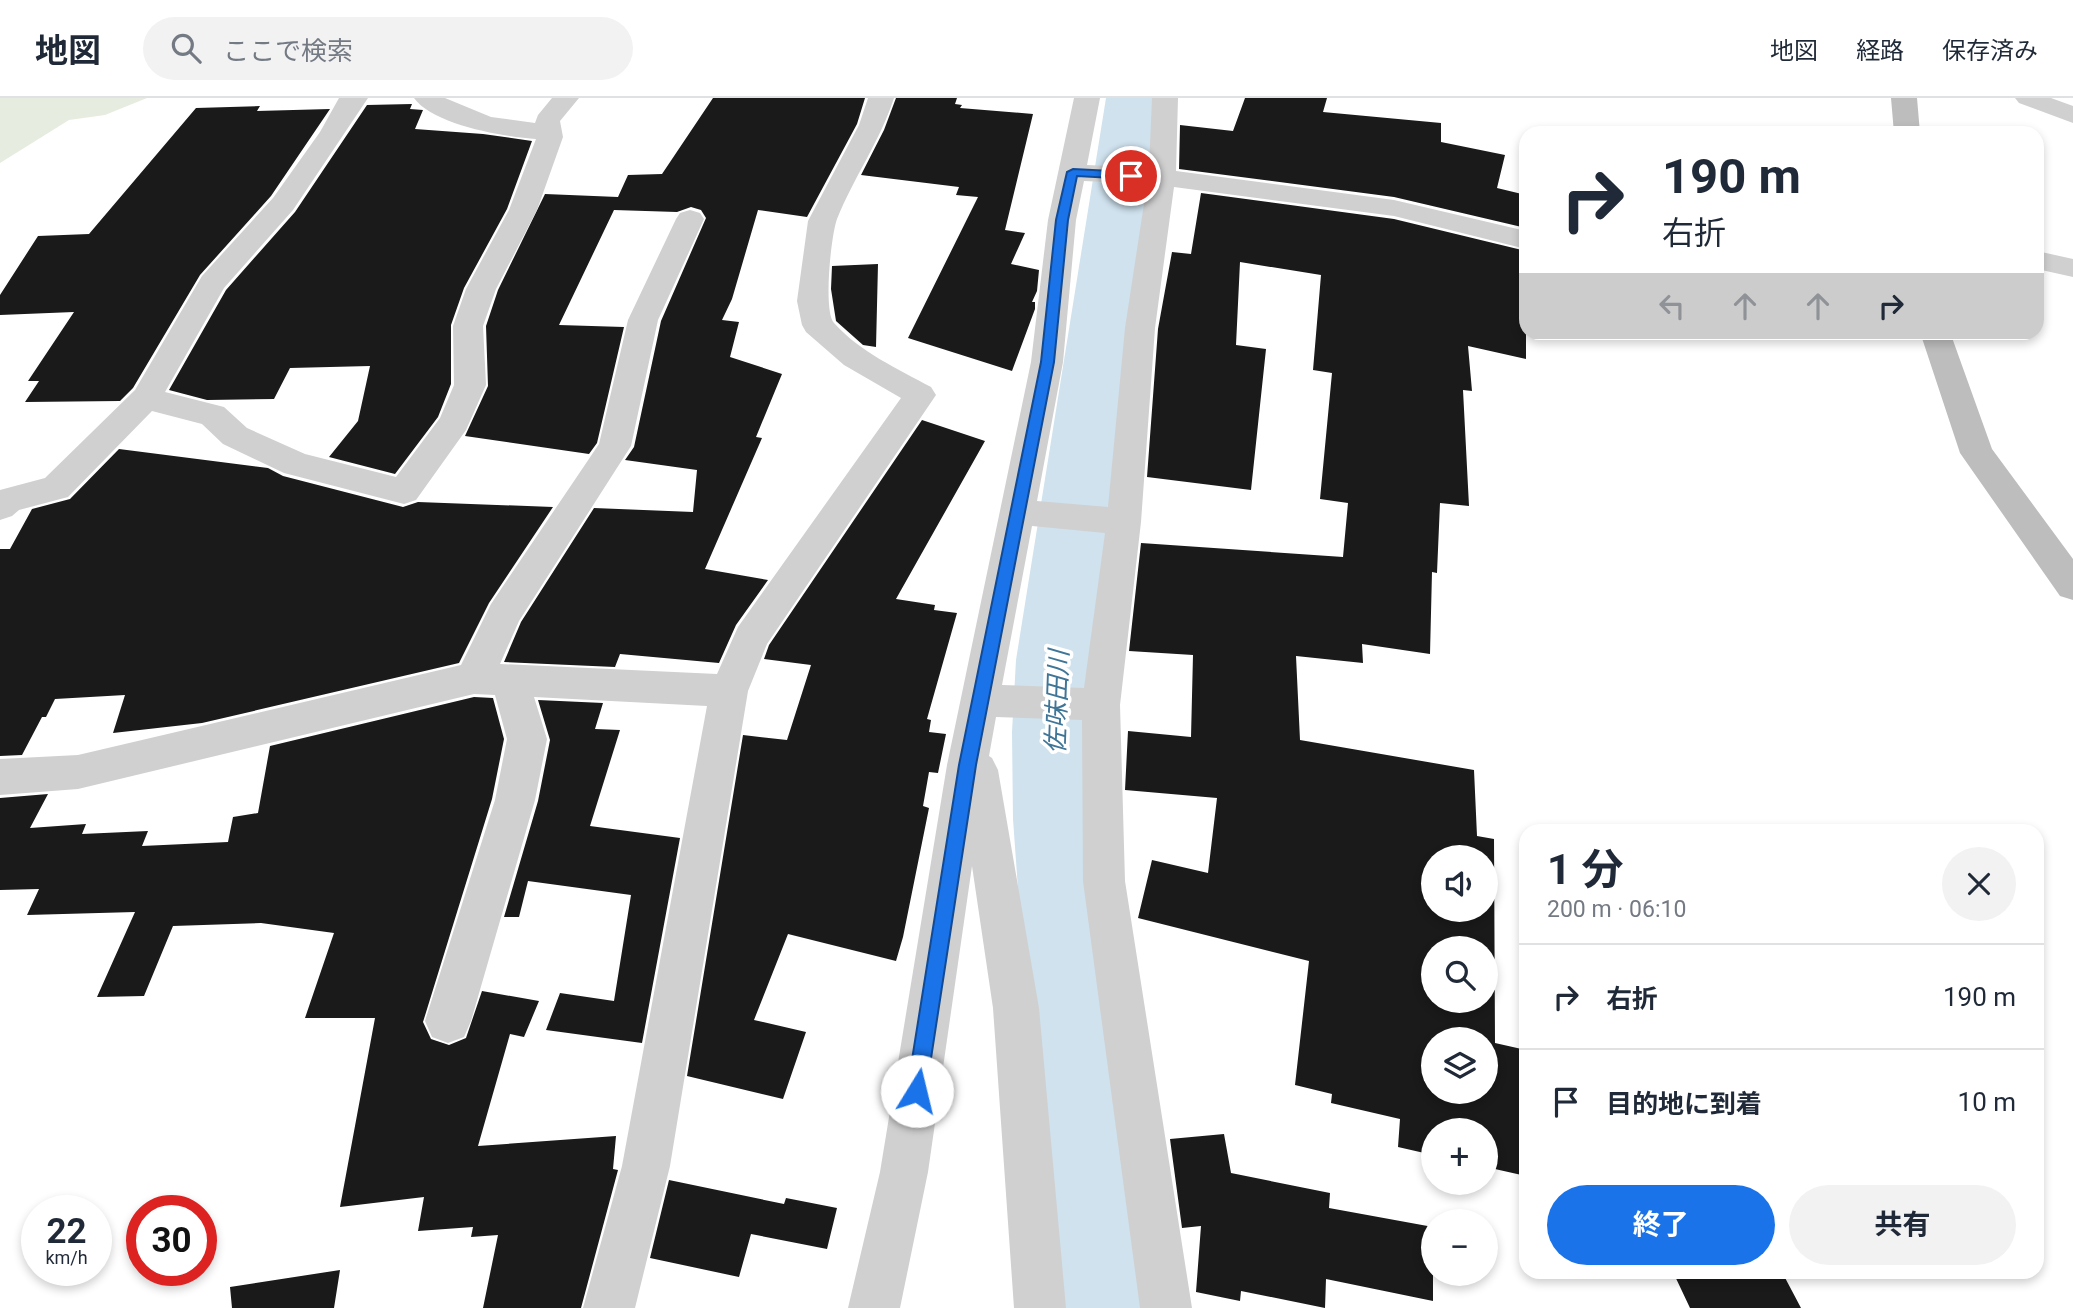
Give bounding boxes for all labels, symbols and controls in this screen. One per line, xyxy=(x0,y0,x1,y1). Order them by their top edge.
search box xyxy=(143,17,633,80)
icon: search xyxy=(167,29,205,67)
text: 地図 xyxy=(35,31,101,70)
text: ここで検索 xyxy=(223,36,353,66)
text: 地図 xyxy=(1770,37,1818,65)
text: 経路 xyxy=(1856,37,1904,65)
text: 保存済み xyxy=(1942,37,2038,65)
pin xyxy=(1101,146,1161,206)
text: 190 m xyxy=(1662,148,1801,205)
icon: right xyxy=(1547,154,1638,245)
icon: arrive xyxy=(1112,157,1150,195)
text: 右折 xyxy=(1662,214,1726,252)
icon: left xyxy=(1653,287,1691,325)
icon: ahead xyxy=(1726,287,1764,325)
icon: ahead xyxy=(1799,287,1837,325)
icon: right xyxy=(1872,287,1910,325)
water label: 佐味田川 xyxy=(1040,647,1074,754)
map controls xyxy=(1421,845,1498,1286)
button: sound xyxy=(1421,845,1498,922)
text: 1 分 xyxy=(1547,845,1624,894)
button: close xyxy=(1942,847,2016,921)
text: 200 m · 06:10 xyxy=(1547,896,1686,923)
button: search xyxy=(1421,936,1498,1013)
icon: right xyxy=(1547,978,1585,1016)
text: 190 m xyxy=(1943,982,2016,1012)
text: 右折 xyxy=(1606,984,1658,1014)
button: layers xyxy=(1421,1027,1498,1104)
position arrow xyxy=(880,1054,954,1128)
icon: arrive xyxy=(1547,1083,1585,1121)
text: 10 m xyxy=(1958,1087,2016,1117)
text: 目的地に到着 xyxy=(1606,1089,1762,1119)
button: + xyxy=(1421,1118,1498,1195)
button: 終了 xyxy=(1547,1185,1775,1265)
button: 共有 xyxy=(1789,1185,2016,1265)
speed limit sign: 30 xyxy=(126,1195,217,1286)
button: − xyxy=(1421,1209,1498,1286)
text: 22 xyxy=(46,1211,87,1252)
text: km/h xyxy=(45,1247,88,1268)

